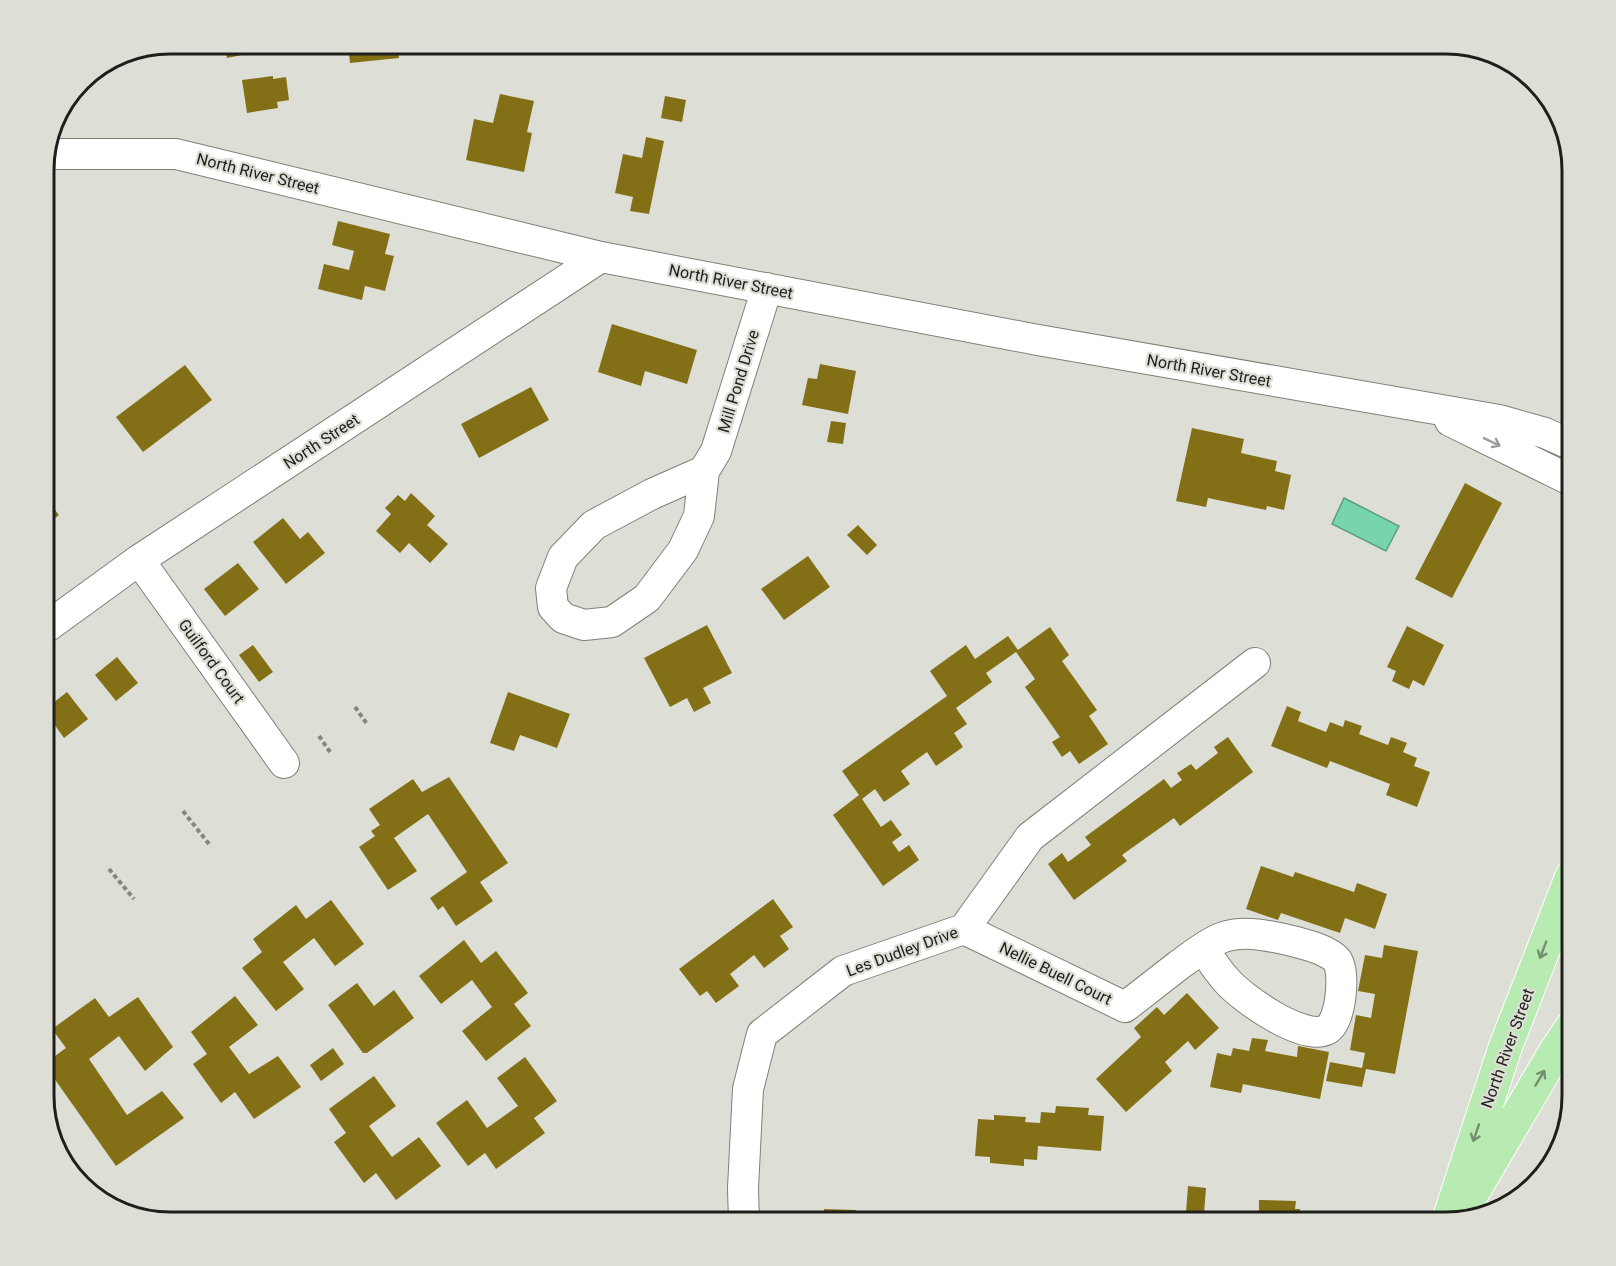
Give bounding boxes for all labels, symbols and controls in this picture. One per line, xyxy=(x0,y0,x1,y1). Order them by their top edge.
street label: North River Street xyxy=(195,149,321,198)
street label: North River Street xyxy=(667,260,794,303)
street label: Mill Pond Drive xyxy=(714,327,763,435)
street label: North River Street xyxy=(1145,350,1273,391)
street label: North Street xyxy=(280,410,363,473)
one-way arrow xyxy=(1482,436,1500,448)
street label: Guilford Court xyxy=(175,615,249,707)
street label: Les Dudley Drive xyxy=(844,922,961,980)
street label: Nellie Buell Court xyxy=(997,938,1115,1009)
one-way arrow xyxy=(1537,941,1548,959)
street label: North River Street xyxy=(1477,986,1538,1111)
one-way arrow xyxy=(1534,1070,1546,1087)
one-way arrow xyxy=(1470,1123,1481,1142)

